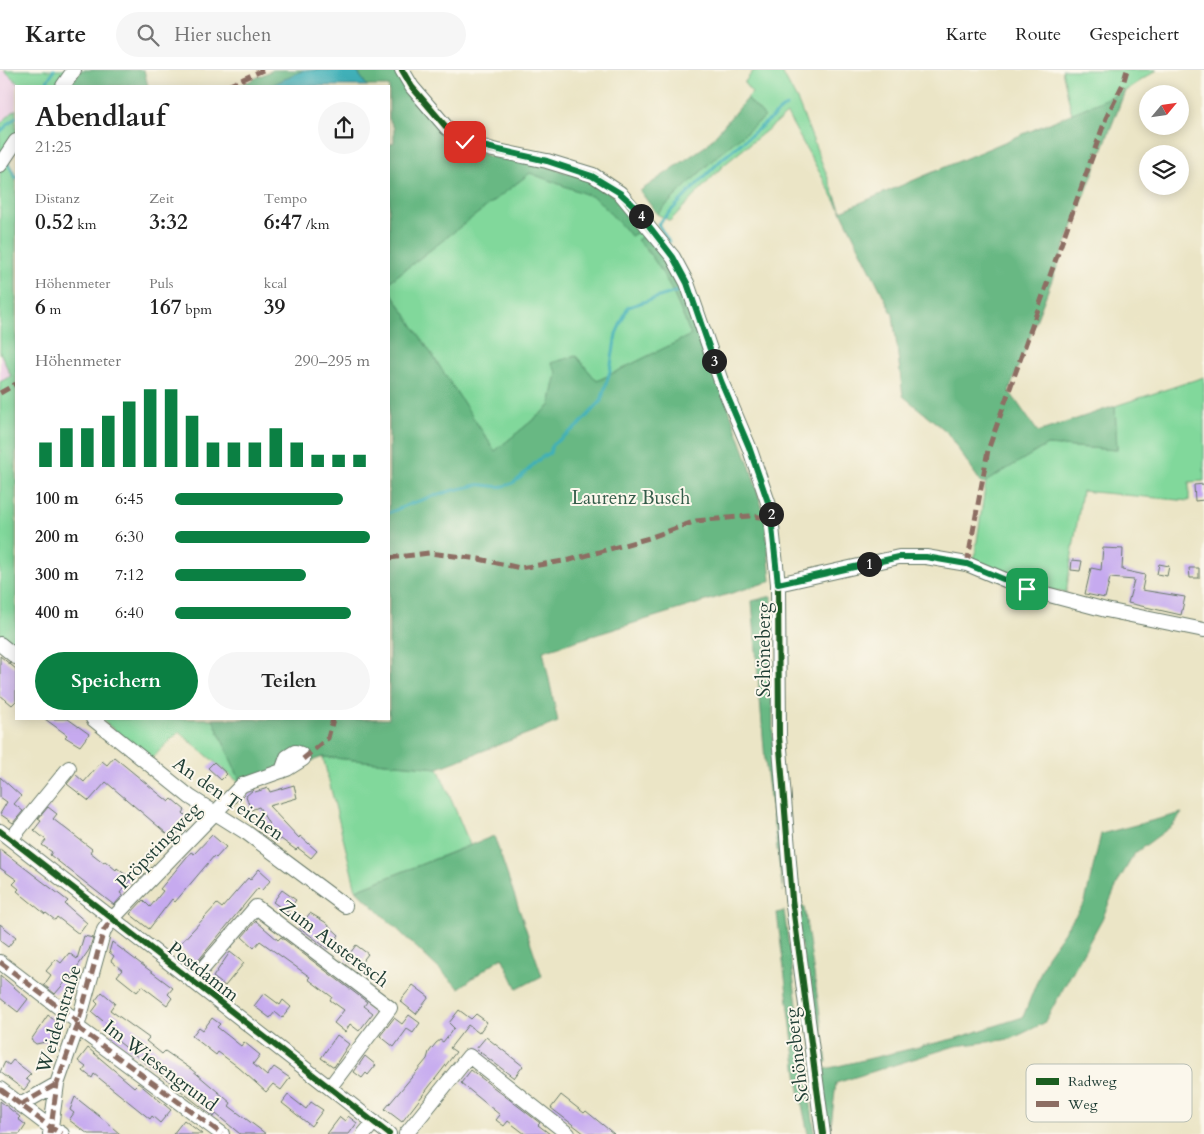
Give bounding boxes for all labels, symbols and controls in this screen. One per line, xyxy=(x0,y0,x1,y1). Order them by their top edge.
search box xyxy=(116,12,466,57)
text: Karte xyxy=(25,18,86,51)
icon: search xyxy=(134,21,162,49)
text: Hier suchen xyxy=(174,22,272,48)
text: Karte xyxy=(946,22,987,47)
text: Route xyxy=(1015,22,1061,47)
text: Gespeichert xyxy=(1089,22,1179,47)
north arrow xyxy=(1139,85,1189,135)
map controls xyxy=(1139,85,1189,195)
text: Abendlauf xyxy=(35,98,166,136)
button: share xyxy=(318,102,370,154)
pin xyxy=(444,121,486,163)
icon: check xyxy=(451,128,479,156)
text: 21:25 xyxy=(35,136,72,158)
button: layers xyxy=(1139,145,1189,195)
text: Distanz xyxy=(35,189,80,208)
text: Zeit xyxy=(149,189,174,208)
text: Tempo xyxy=(264,189,307,208)
pin: 4 xyxy=(628,204,654,228)
text: 4 xyxy=(638,207,645,226)
text: 0.52 xyxy=(35,208,73,237)
text: 3:32 xyxy=(149,208,188,237)
text: 6:47 xyxy=(264,208,302,237)
text: km xyxy=(73,215,96,234)
text: /km xyxy=(302,215,330,234)
text: Höhenmeter xyxy=(35,274,110,293)
text: Puls xyxy=(149,274,174,293)
text: kcal xyxy=(264,274,287,293)
text: 6 xyxy=(35,293,46,322)
text: 167 xyxy=(149,293,182,322)
text: 39 xyxy=(264,293,285,322)
text: m xyxy=(46,300,61,319)
text: bpm xyxy=(182,300,212,319)
pin: 3 xyxy=(702,348,726,374)
text: Höhenmeter xyxy=(35,350,121,372)
text: 290–295 m xyxy=(294,350,370,372)
text: 3 xyxy=(711,352,718,371)
park label: Laurenz Busch xyxy=(572,485,691,511)
text: 100 m xyxy=(35,488,79,510)
text: 6:45 xyxy=(115,488,144,510)
pin: 2 xyxy=(758,502,784,526)
text: 2 xyxy=(768,505,775,524)
text: 200 m xyxy=(35,526,79,548)
text: 6:30 xyxy=(115,526,144,548)
pin: 1 xyxy=(856,552,882,576)
text: 1 xyxy=(866,555,873,574)
text: 300 m xyxy=(35,564,79,586)
text: 7:12 xyxy=(115,564,144,586)
pin xyxy=(1006,568,1048,610)
icon: arrive xyxy=(1013,575,1041,603)
text: 400 m xyxy=(35,602,79,624)
text: 6:40 xyxy=(115,602,144,624)
street label: Schöneberg xyxy=(751,602,777,697)
button: Speichern xyxy=(35,652,198,710)
button: Teilen xyxy=(208,652,370,710)
street label: An den Teichen xyxy=(168,751,289,847)
street label: Pröpstingweg xyxy=(110,796,207,895)
street label: Zum Austeresch xyxy=(274,894,395,994)
street label: Postdamm xyxy=(162,936,245,1009)
street label: Weidenstraße xyxy=(30,962,88,1078)
street label: Schöneberg xyxy=(778,1006,816,1103)
street label: Im Wiesengrund xyxy=(98,1014,223,1118)
legend xyxy=(1026,1064,1192,1122)
text: Radweg xyxy=(1068,1072,1117,1091)
text: Weg xyxy=(1067,1095,1098,1114)

